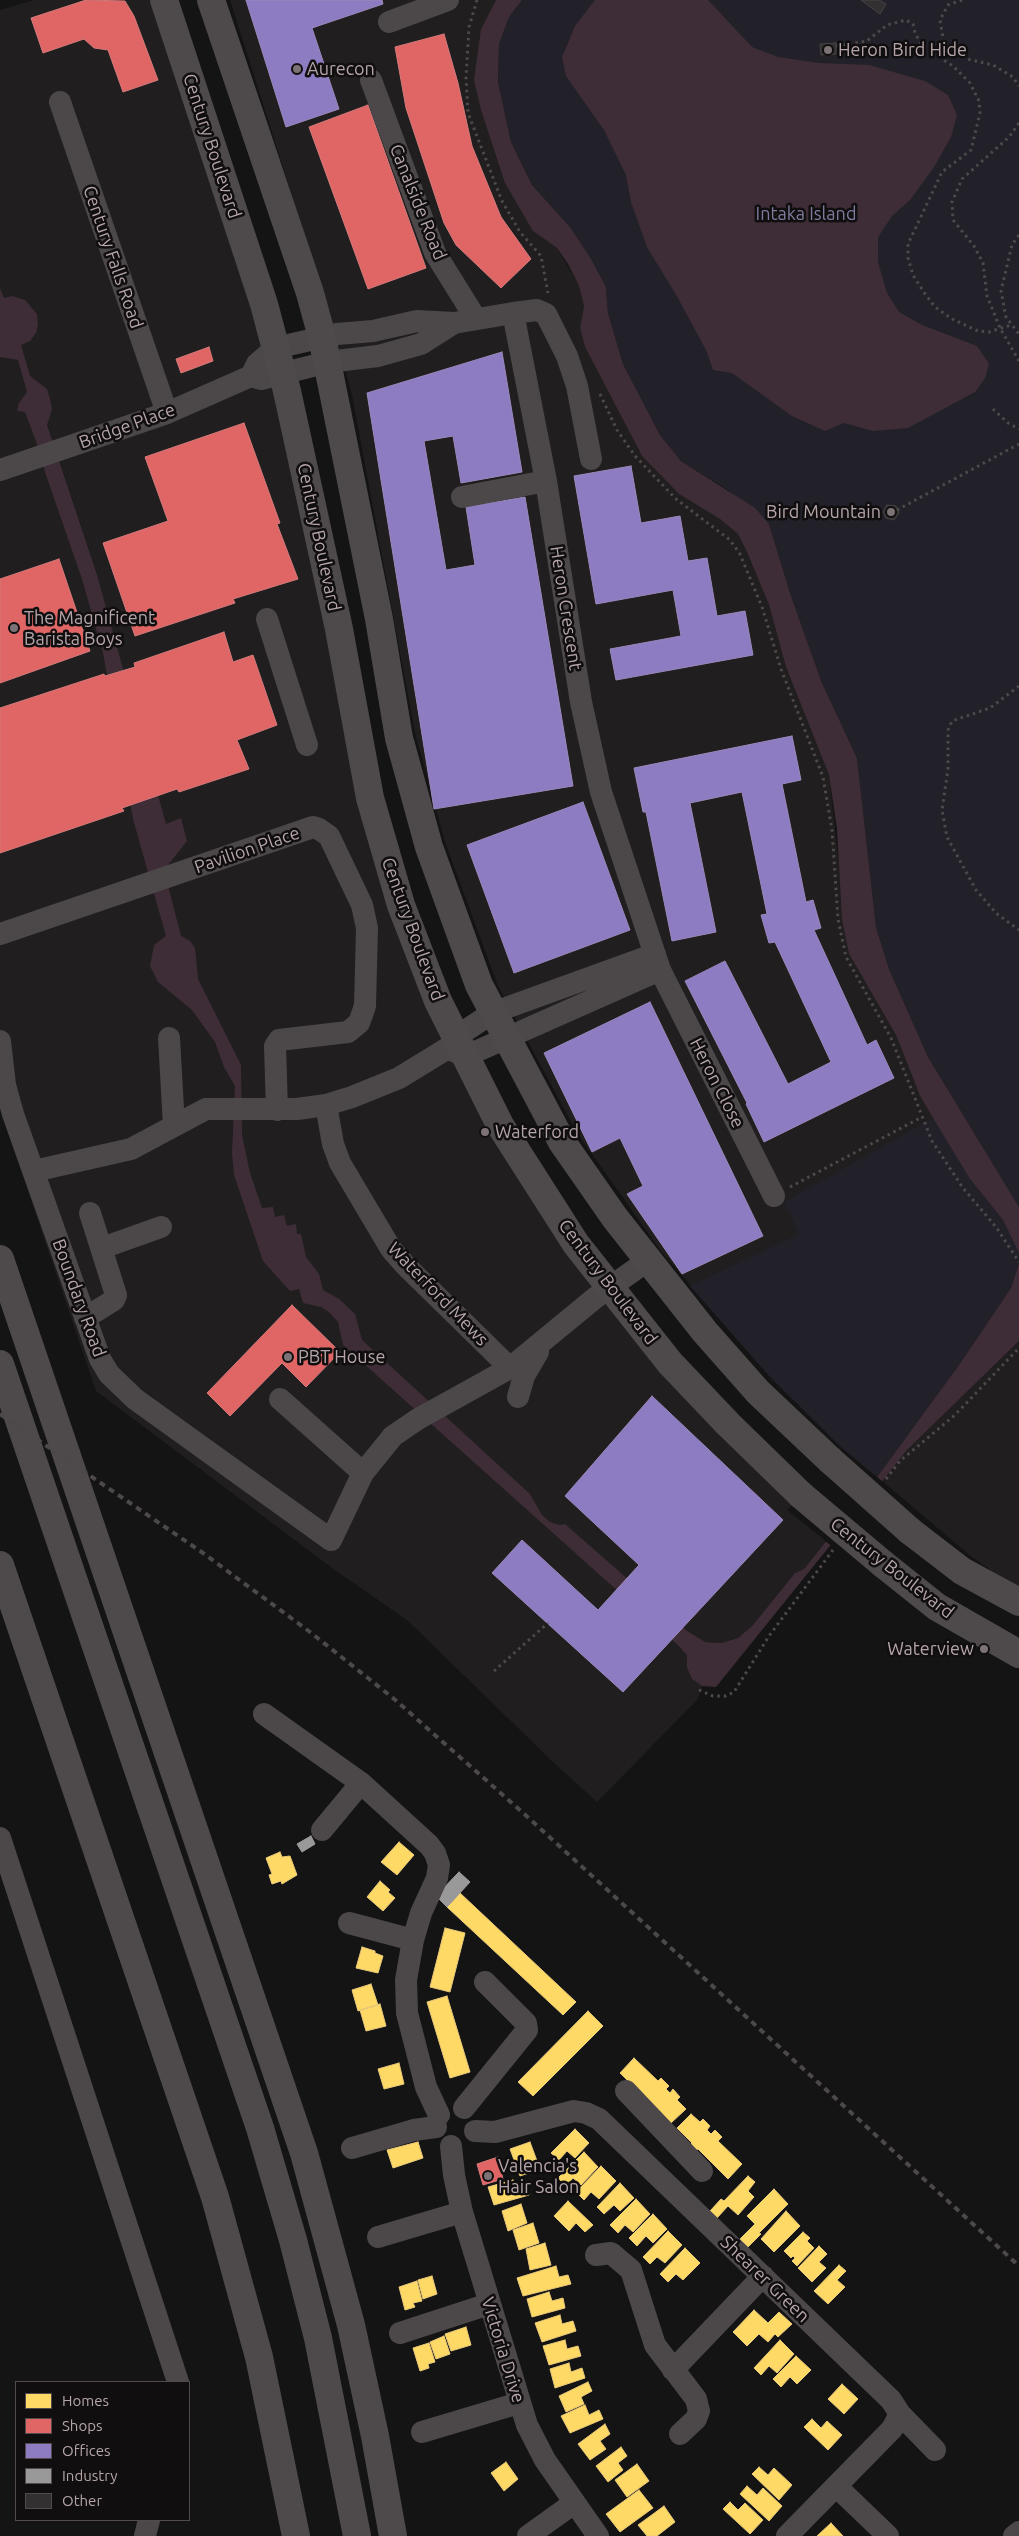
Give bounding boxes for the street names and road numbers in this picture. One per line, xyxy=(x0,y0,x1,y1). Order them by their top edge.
street label: Century Boulevard xyxy=(178,71,246,221)
street label: Canalside Road xyxy=(385,141,451,263)
street label: Century Falls Road xyxy=(78,183,148,331)
street label: Bridge Place xyxy=(76,399,178,453)
street label: Century Boulevard xyxy=(293,461,345,613)
street label: Heron Crescent xyxy=(546,544,586,672)
street label: Pavilion Place xyxy=(191,822,303,878)
street label: Century Boulevard xyxy=(377,854,449,1004)
street label: Heron Close xyxy=(685,1034,749,1132)
street label: Century Boulevard xyxy=(554,1215,662,1349)
street label: Boundary Road xyxy=(48,1236,110,1360)
street label: Waterford Mews xyxy=(383,1238,493,1350)
street label: Century Boulevard xyxy=(826,1513,958,1623)
street label: Shearer Green xyxy=(716,2231,814,2327)
street label: Victoria Drive xyxy=(477,2295,529,2405)

